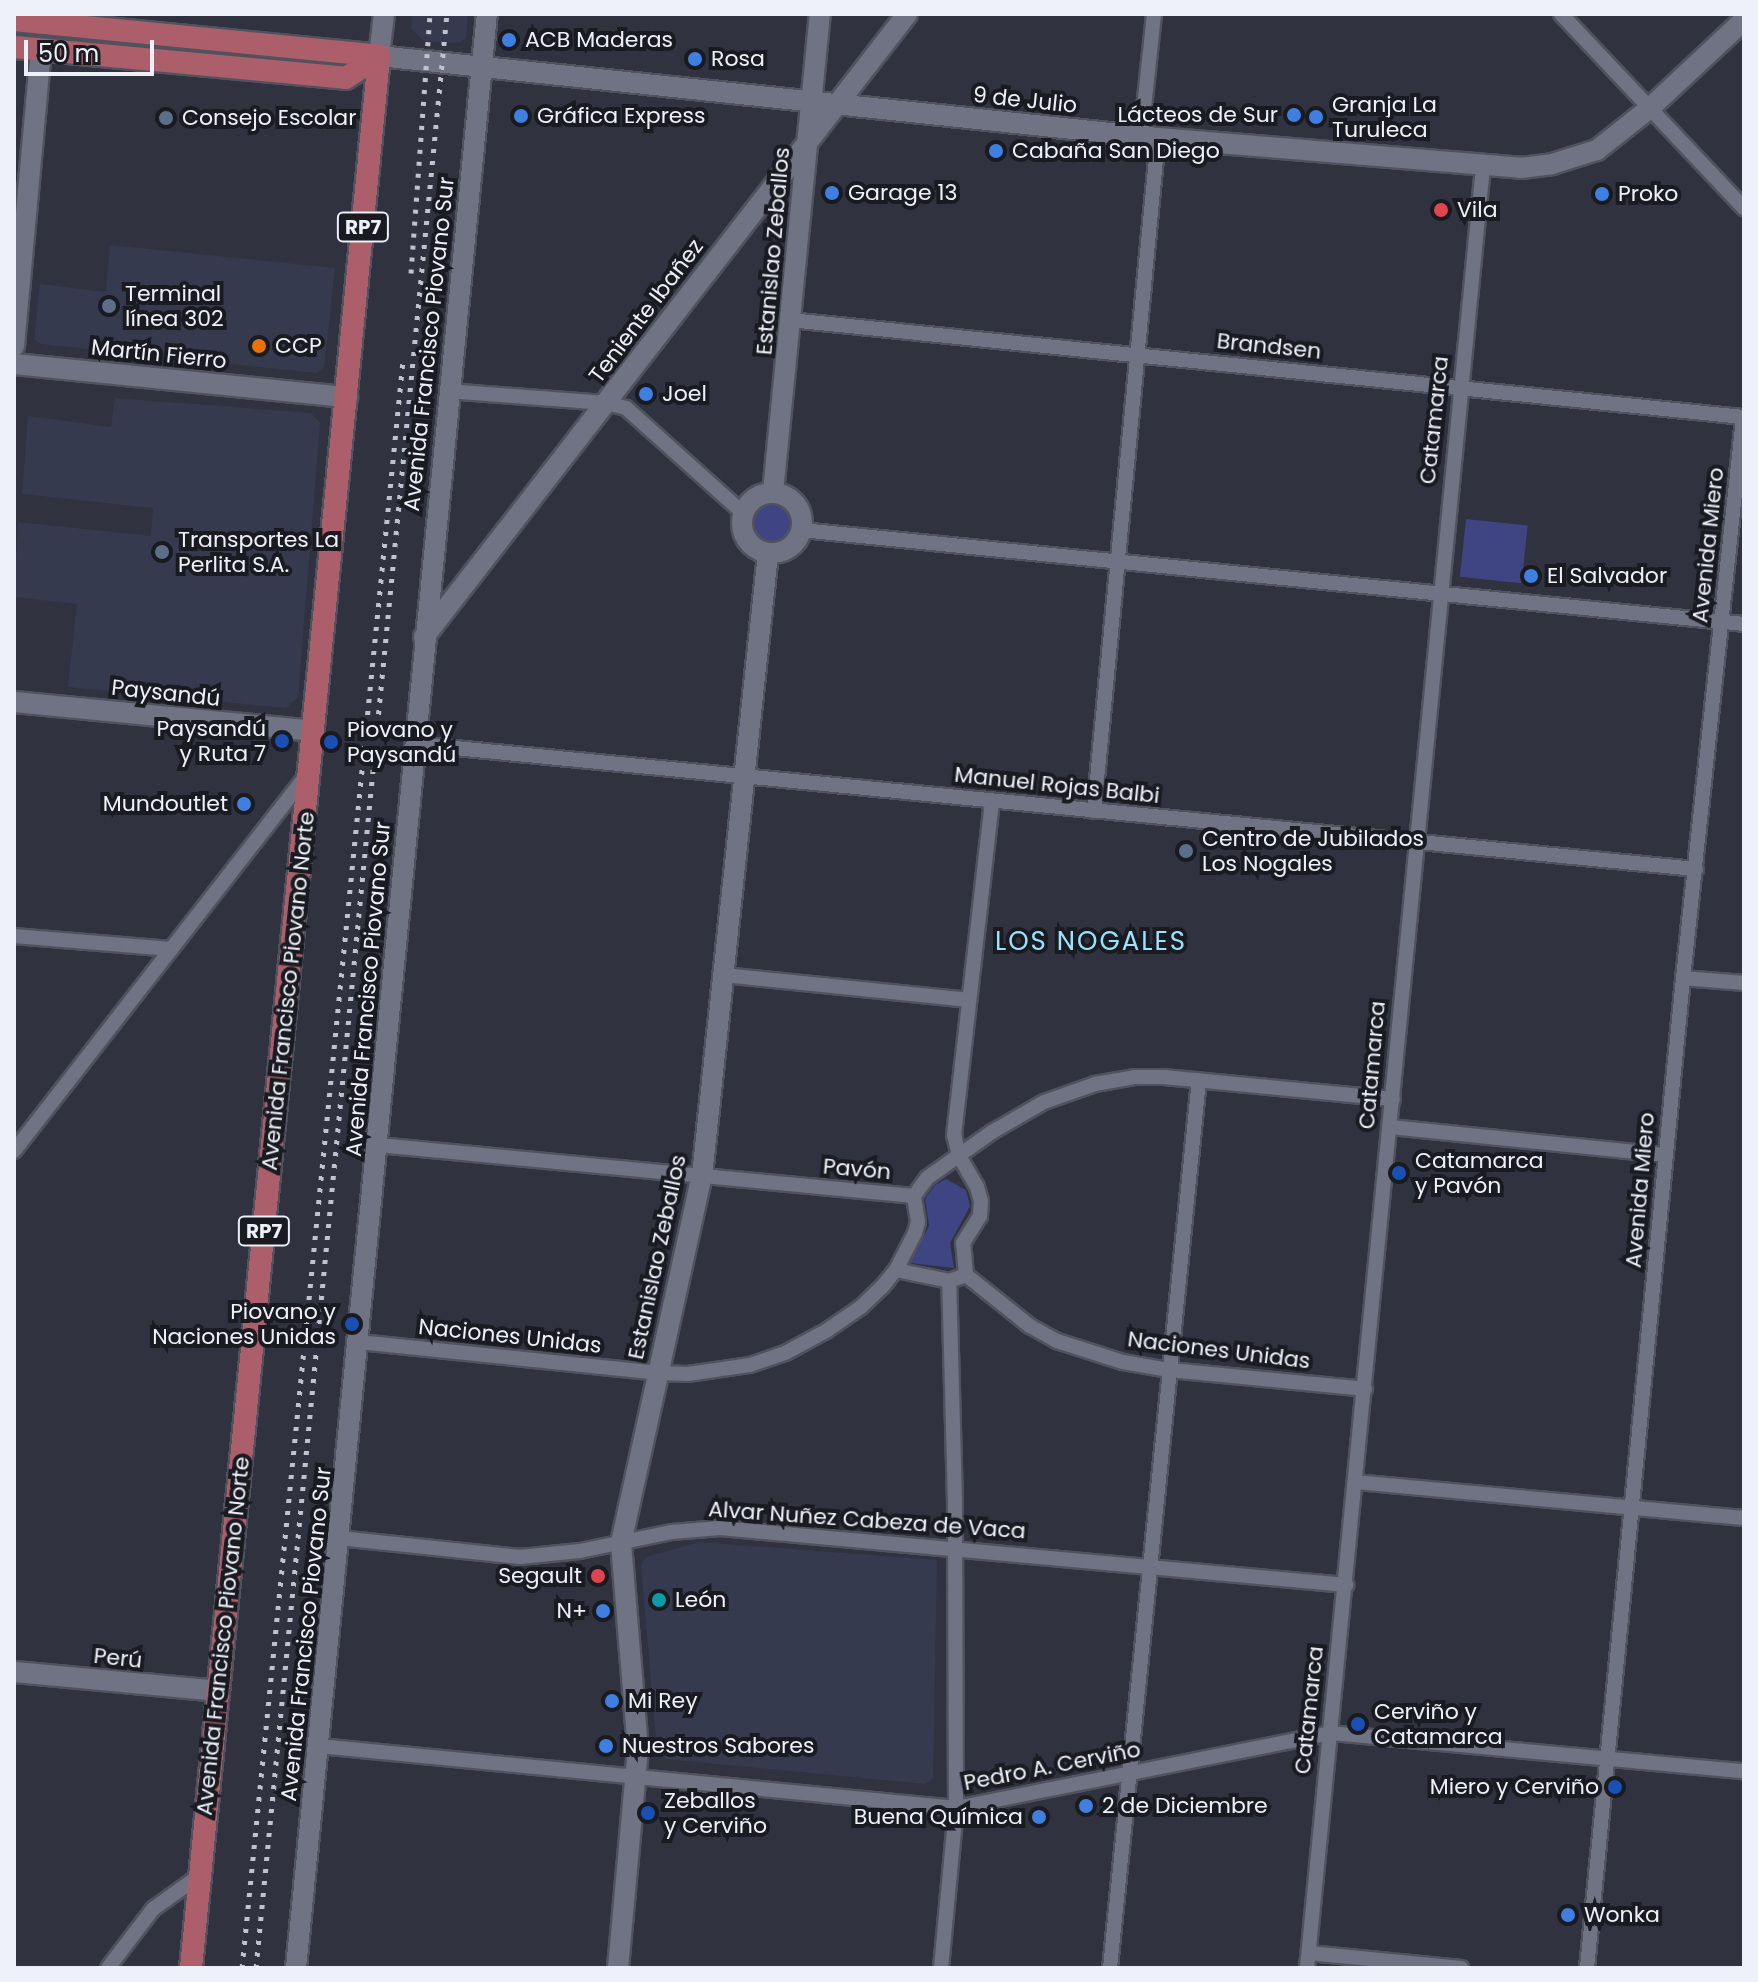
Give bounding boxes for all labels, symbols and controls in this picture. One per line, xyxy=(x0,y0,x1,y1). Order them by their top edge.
scale bar xyxy=(28,24,158,74)
place label: ACB Maderas xyxy=(525,27,673,53)
marker: ACB Maderas xyxy=(500,31,518,49)
text: 50 m xyxy=(38,37,99,70)
place label: Rosa xyxy=(711,46,765,72)
marker: Rosa xyxy=(686,50,704,68)
street label: 9 de Julio xyxy=(972,81,1078,119)
place label: Granja La Turuleca xyxy=(1332,91,1437,142)
place label: Lácteos de Sur xyxy=(1118,102,1278,128)
place label: Gráfica Express xyxy=(537,103,705,129)
place label: Consejo Escolar xyxy=(182,105,356,131)
marker: Lácteos de Sur xyxy=(1285,106,1303,124)
marker: Gráfica Express xyxy=(512,107,530,125)
marker: Granja La Turuleca xyxy=(1307,108,1325,126)
marker: Consejo Escolar xyxy=(157,109,175,127)
place label: Cabaña San Diego xyxy=(1012,138,1220,164)
marker: Cabaña San Diego xyxy=(987,142,1005,160)
street label: Estanislao Zeballos xyxy=(751,146,795,356)
street label: Avenida Francisco Piovano Sur xyxy=(398,175,460,513)
place label: Garage 13 xyxy=(848,180,957,206)
place label: Proko xyxy=(1618,181,1678,207)
marker: Garage 13 xyxy=(823,184,841,202)
marker: Proko xyxy=(1593,185,1611,203)
place label: Vila xyxy=(1457,197,1498,223)
marker: Vila xyxy=(1432,201,1450,219)
road number: RP7 xyxy=(335,211,391,243)
street label: Teniente Ibañez xyxy=(583,234,709,388)
place label: Terminal línea 302 xyxy=(125,280,224,332)
marker: Terminal línea 302 xyxy=(100,297,118,315)
street label: Brandsen xyxy=(1216,327,1322,365)
place label: CCP xyxy=(275,333,322,359)
street label: Martín Fierro xyxy=(90,334,228,374)
marker: CCP xyxy=(250,337,268,355)
street label: Catamarca xyxy=(1414,355,1454,485)
place label: Joel xyxy=(662,381,707,407)
marker: Joel xyxy=(637,385,655,403)
street label: Avenida Miero xyxy=(1687,466,1729,624)
place label: Transportes La Perlita S.A. xyxy=(178,526,339,578)
marker: Transportes La Perlita S.A. xyxy=(153,543,171,561)
place label: El Salvador xyxy=(1547,563,1667,589)
marker: El Salvador xyxy=(1522,567,1540,585)
street label: Paysandú xyxy=(110,674,222,712)
place label: Paysandú y Ruta 7 xyxy=(157,715,266,766)
place label: Piovano y Paysandú xyxy=(347,716,456,768)
marker: Paysandú y Ruta 7 xyxy=(273,732,291,750)
marker: Piovano y Paysandú xyxy=(322,733,340,751)
street label: Manuel Rojas Balbi xyxy=(953,761,1161,809)
place label: Mundoutlet xyxy=(103,791,228,817)
marker: Mundoutlet xyxy=(235,795,253,813)
street label: Avenida Francisco Piovano Norte xyxy=(256,810,320,1172)
street label: Avenida Francisco Piovano Sur xyxy=(340,820,396,1158)
place label: Centro de Jubilados Los Nogales xyxy=(1202,825,1424,876)
marker: Centro de Jubilados Los Nogales xyxy=(1177,842,1195,860)
district label: LOS NOGALES xyxy=(995,926,1187,958)
street label: Catamarca xyxy=(1353,1000,1391,1130)
street label: Avenida Miero xyxy=(1620,1111,1660,1269)
place label: Catamarca y Pavón xyxy=(1415,1147,1544,1198)
street label: Estanislao Zeballos xyxy=(622,1152,692,1362)
street label: Pavón xyxy=(822,1153,892,1185)
marker: Catamarca y Pavón xyxy=(1390,1164,1408,1182)
road number: RP7 xyxy=(236,1215,292,1247)
place label: Piovano y Naciones Unidas xyxy=(152,1298,336,1350)
street label: Naciones Unidas xyxy=(417,1313,603,1359)
marker: Piovano y Naciones Unidas xyxy=(343,1315,361,1333)
street label: Naciones Unidas xyxy=(1126,1326,1312,1374)
street label: Avenida Francisco Piovano Norte xyxy=(191,1455,255,1817)
street label: Avenida Francisco Piovano Sur xyxy=(275,1465,337,1803)
street label: Alvar Nuñez Cabeza de Vaca xyxy=(707,1496,1027,1544)
place label: Segault xyxy=(498,1563,582,1589)
marker: Segault xyxy=(589,1567,607,1585)
place label: León xyxy=(675,1587,726,1613)
marker: León xyxy=(650,1591,668,1609)
place label: N+ xyxy=(557,1598,587,1624)
marker: N+ xyxy=(594,1602,612,1620)
street label: Perú xyxy=(92,1642,144,1674)
street label: Catamarca xyxy=(1289,1645,1329,1775)
place label: Mi Rey xyxy=(628,1688,698,1714)
marker: Mi Rey xyxy=(603,1692,621,1710)
place label: Cerviño y Catamarca xyxy=(1374,1698,1503,1750)
marker: Cerviño y Catamarca xyxy=(1349,1715,1367,1733)
place label: Nuestros Sabores xyxy=(622,1733,814,1759)
street label: Pedro A. Cerviño xyxy=(961,1736,1143,1796)
marker: Nuestros Sabores xyxy=(597,1737,615,1755)
place label: Miero y Cerviño xyxy=(1430,1774,1599,1800)
marker: Miero y Cerviño xyxy=(1606,1778,1624,1796)
place label: Zeballos y Cerviño xyxy=(664,1787,767,1838)
place label: 2 de Diciembre xyxy=(1102,1793,1268,1819)
marker: 2 de Diciembre xyxy=(1077,1797,1095,1815)
marker: Zeballos y Cerviño xyxy=(639,1804,657,1822)
place label: Buena Química xyxy=(854,1804,1023,1830)
marker: Buena Química xyxy=(1030,1808,1048,1826)
place label: Wonka xyxy=(1584,1902,1660,1928)
marker: Wonka xyxy=(1559,1906,1577,1924)

